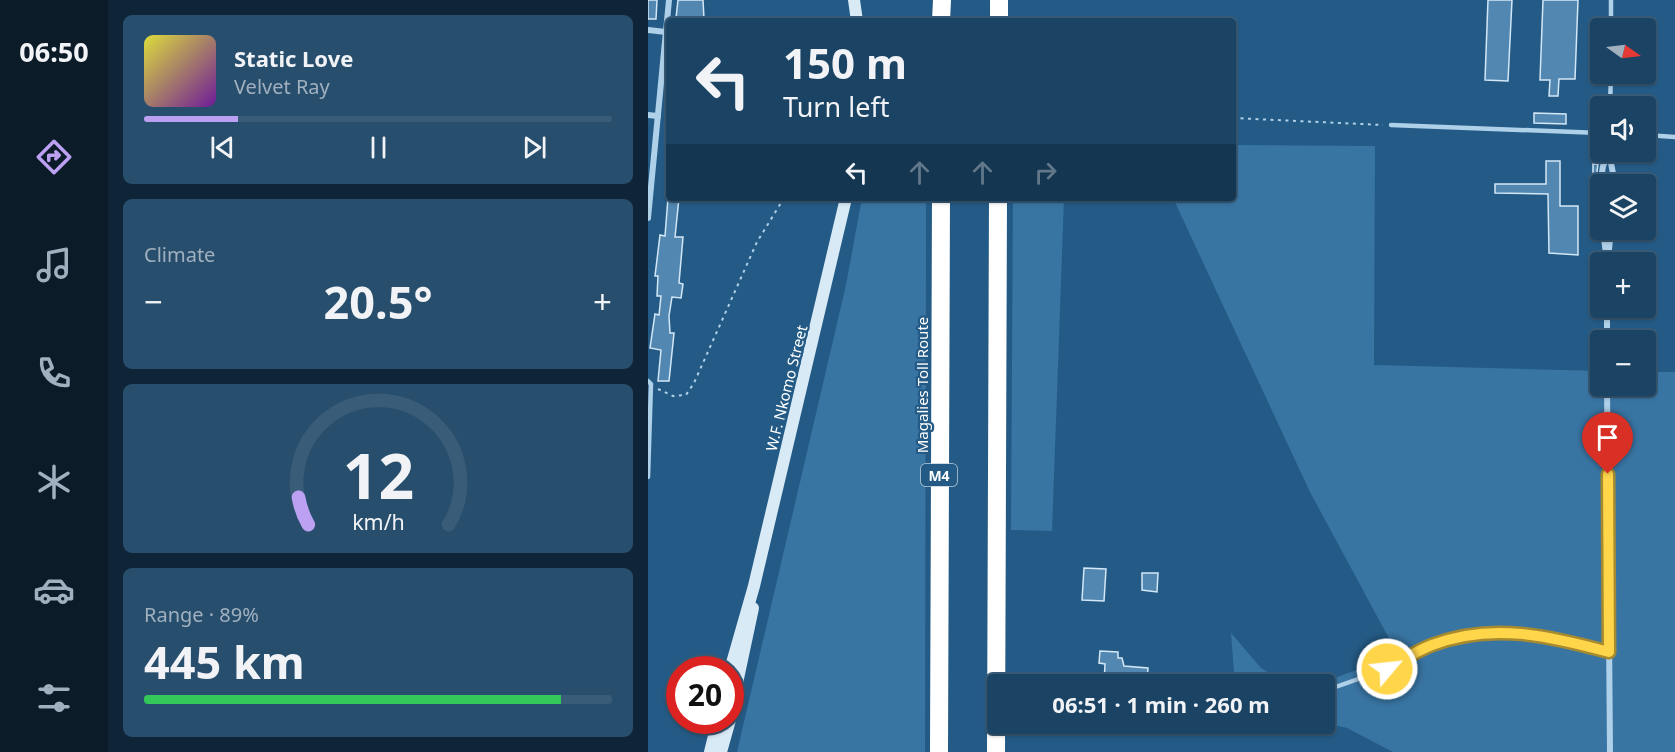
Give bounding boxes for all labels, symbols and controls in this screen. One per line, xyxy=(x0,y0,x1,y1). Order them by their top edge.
north arrow xyxy=(1590,18,1656,84)
map controls xyxy=(1590,18,1656,396)
text: 06:50 xyxy=(19,33,89,70)
text: 150 m xyxy=(783,34,907,91)
icon: left xyxy=(684,42,762,120)
text: Static Love xyxy=(234,43,353,73)
text: Velvet Ray xyxy=(234,73,330,100)
text: Turn left xyxy=(783,88,889,125)
button: sound xyxy=(1590,96,1656,162)
icon: previous xyxy=(206,131,239,164)
icon: pause xyxy=(362,131,395,164)
icon: next xyxy=(518,131,551,164)
icon: directions xyxy=(33,136,75,178)
icon: left xyxy=(840,156,873,189)
icon: ahead xyxy=(903,156,936,189)
icon: ahead xyxy=(966,156,999,189)
icon: right xyxy=(1029,156,1062,189)
button: layers xyxy=(1590,174,1656,240)
text: Climate xyxy=(144,241,215,268)
icon: music xyxy=(33,244,75,286)
button: + xyxy=(1590,252,1656,318)
text: 20.5° xyxy=(324,271,432,332)
text: − xyxy=(144,279,163,324)
text: + xyxy=(593,279,612,324)
street label: Magalies Toll Route xyxy=(912,317,932,453)
street label: W.F. Nkomo Street xyxy=(761,322,811,453)
button: − xyxy=(1590,330,1656,396)
icon: phone xyxy=(33,352,75,394)
pin xyxy=(1582,412,1633,474)
icon: arrive xyxy=(1591,421,1624,454)
text: 12 xyxy=(342,432,414,517)
icon: climate xyxy=(33,461,75,503)
road number: M4 xyxy=(921,464,957,486)
text: km/h xyxy=(352,508,404,537)
icon: car xyxy=(33,569,75,611)
text: Range · 89% xyxy=(144,601,259,628)
text: 445 km xyxy=(144,631,305,692)
position arrow xyxy=(1355,637,1419,701)
speed limit sign: 20 xyxy=(666,656,744,734)
icon: filters xyxy=(33,677,75,719)
text: 06:51 · 1 min · 260 m xyxy=(1052,689,1270,719)

